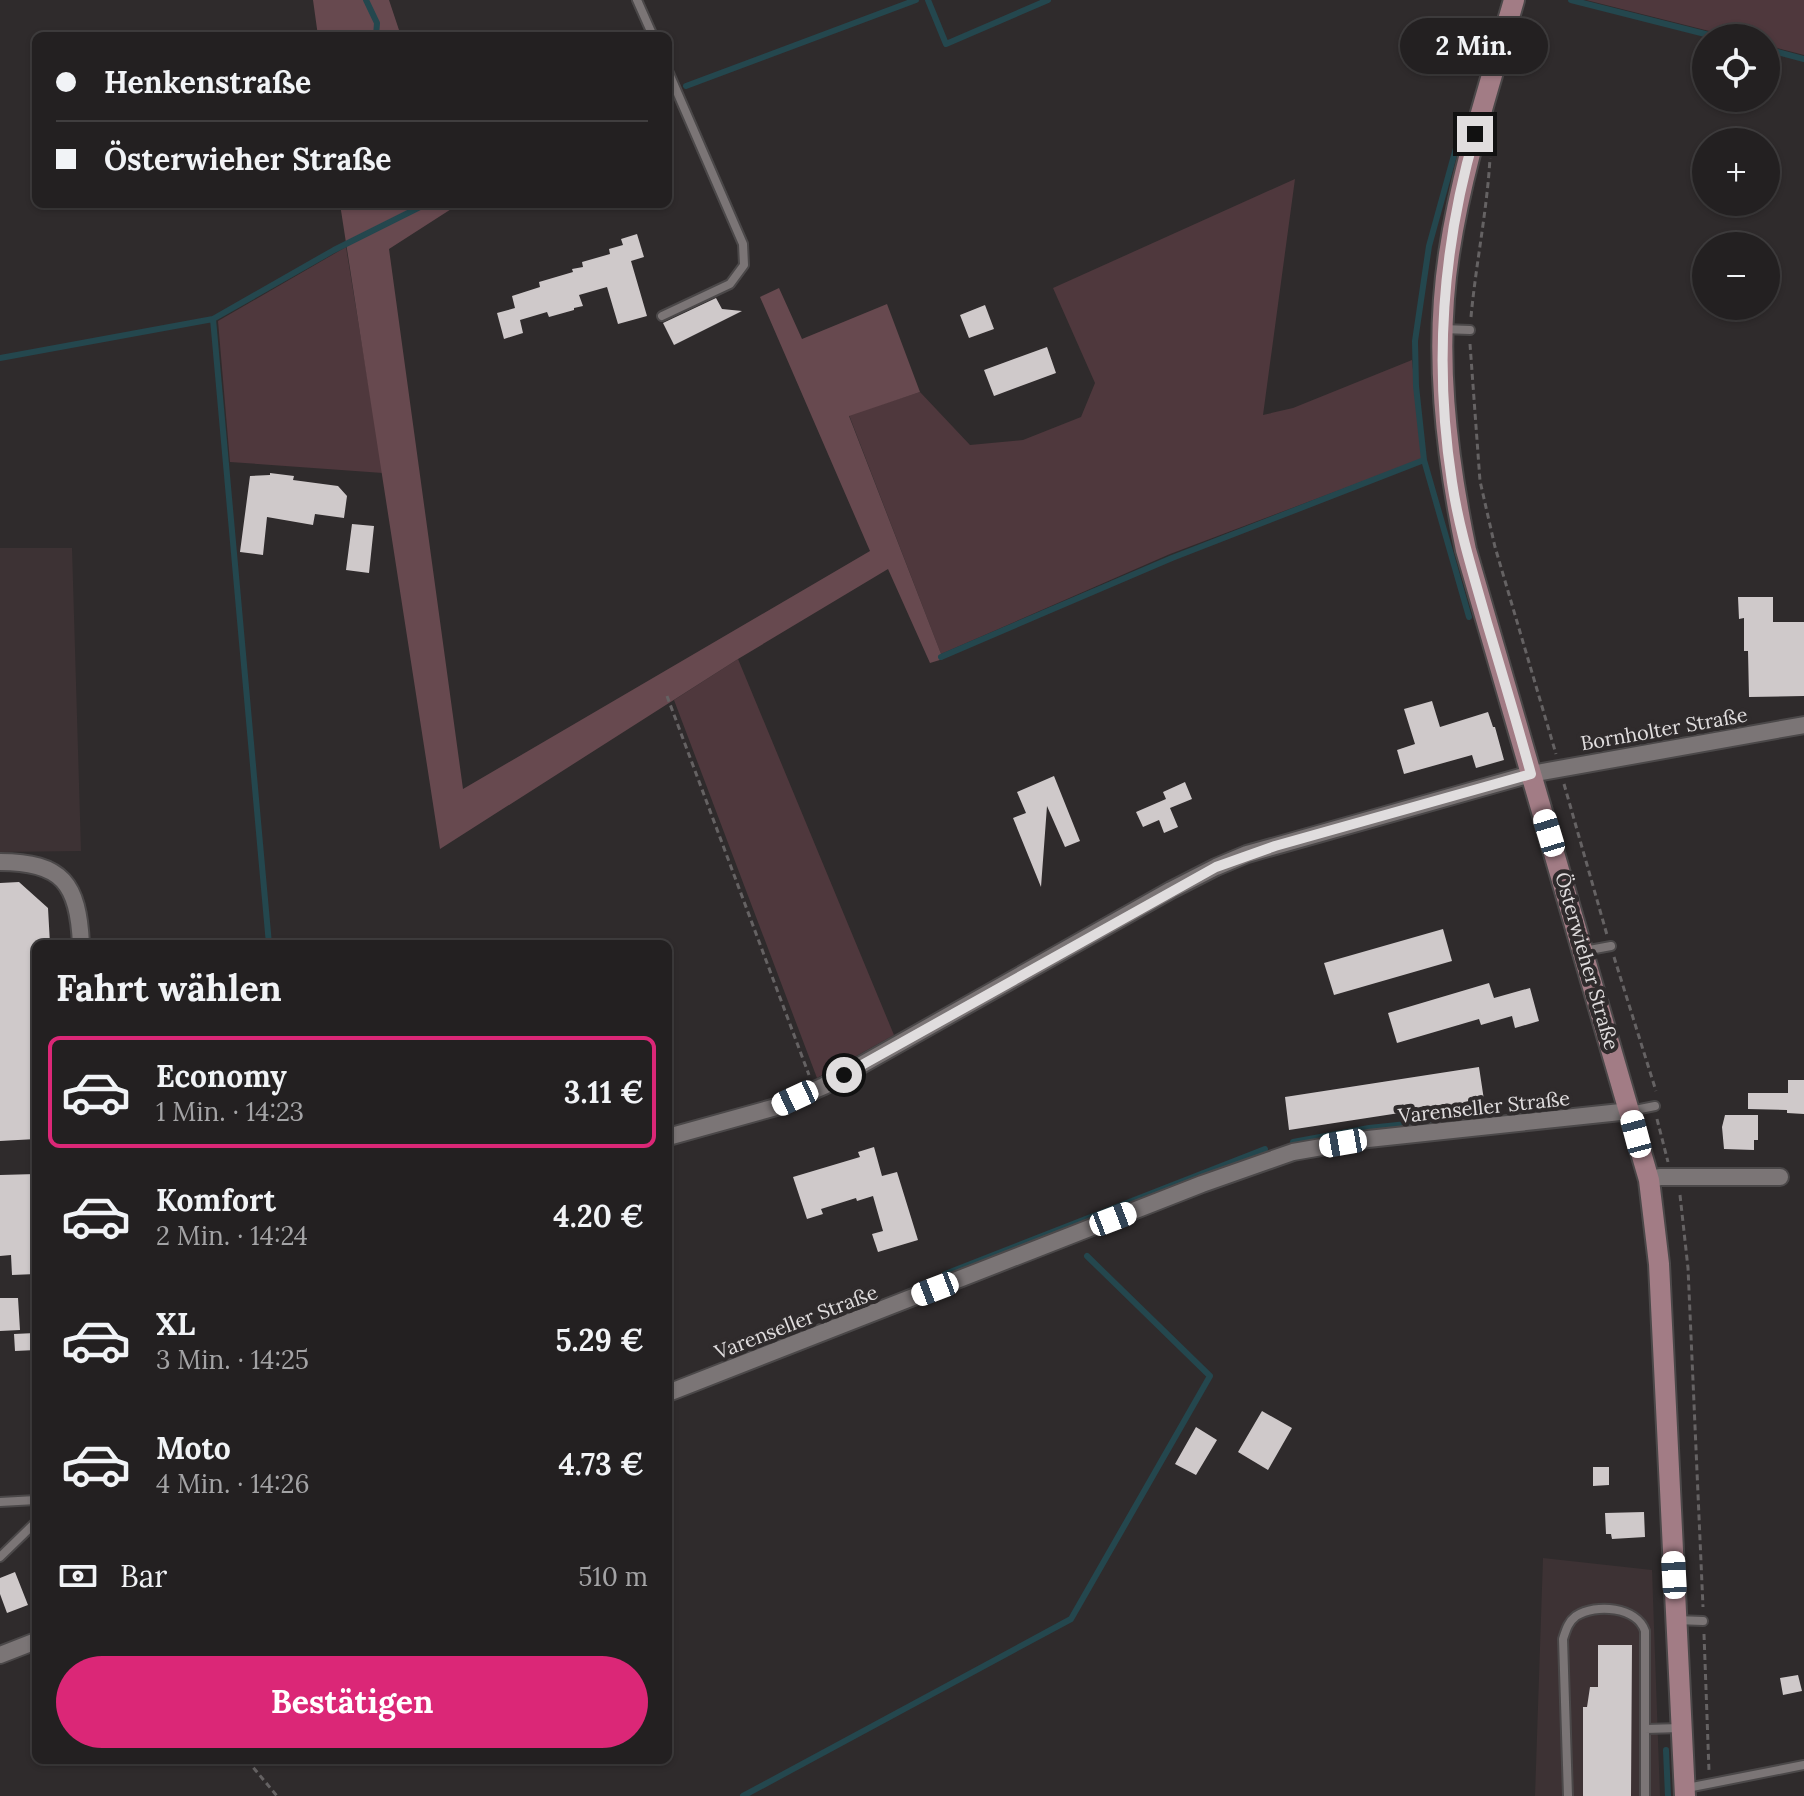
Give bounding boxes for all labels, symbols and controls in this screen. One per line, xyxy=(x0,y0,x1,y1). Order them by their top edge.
callout: 2 Min. xyxy=(1401,18,1549,74)
map controls xyxy=(1692,24,1780,320)
button: locate xyxy=(1692,24,1780,112)
text: 2 Min. xyxy=(1436,29,1512,62)
text: Henkenstraße xyxy=(104,63,311,101)
route end xyxy=(1457,116,1493,152)
button: + xyxy=(1692,128,1780,216)
text: Österwieher Straße xyxy=(104,140,392,178)
button: − xyxy=(1692,232,1780,320)
street label: Bornholter Straße xyxy=(1579,702,1749,755)
car xyxy=(1531,807,1567,859)
street label: Österwieher Straße xyxy=(1550,869,1625,1053)
text: Fahrt wählen xyxy=(56,965,282,1011)
icon: car xyxy=(60,1056,132,1128)
text: Economy xyxy=(156,1057,287,1095)
route start xyxy=(826,1057,862,1093)
text: 3.11 € xyxy=(564,1073,644,1111)
car xyxy=(768,1077,822,1119)
street label: Varenseller Straße xyxy=(1396,1085,1571,1128)
text: 1 Min. · 14:23 xyxy=(156,1095,304,1128)
car xyxy=(1618,1108,1654,1160)
car xyxy=(1317,1127,1369,1159)
icon: car xyxy=(60,1180,132,1252)
text: Komfort xyxy=(156,1181,276,1219)
text: 4.20 € xyxy=(553,1197,644,1235)
car xyxy=(1086,1199,1140,1239)
text: 2 Min. · 14:24 xyxy=(156,1219,308,1252)
car xyxy=(908,1269,962,1309)
street label: Varenseller Straße xyxy=(710,1279,881,1364)
icon: car xyxy=(60,1304,132,1376)
text: XL xyxy=(156,1305,195,1343)
text: 5.29 € xyxy=(555,1321,644,1359)
text: 3 Min. · 14:25 xyxy=(156,1343,309,1376)
icon: car xyxy=(60,1428,132,1500)
text: Moto xyxy=(156,1429,231,1467)
text: 4.73 € xyxy=(558,1445,644,1483)
text: 4 Min. · 14:26 xyxy=(156,1467,310,1500)
car xyxy=(1661,1550,1687,1600)
icon: cash xyxy=(56,1554,100,1598)
text: Bar xyxy=(120,1557,167,1595)
text: 510 m xyxy=(578,1560,648,1593)
button: Bestätigen xyxy=(56,1656,648,1748)

